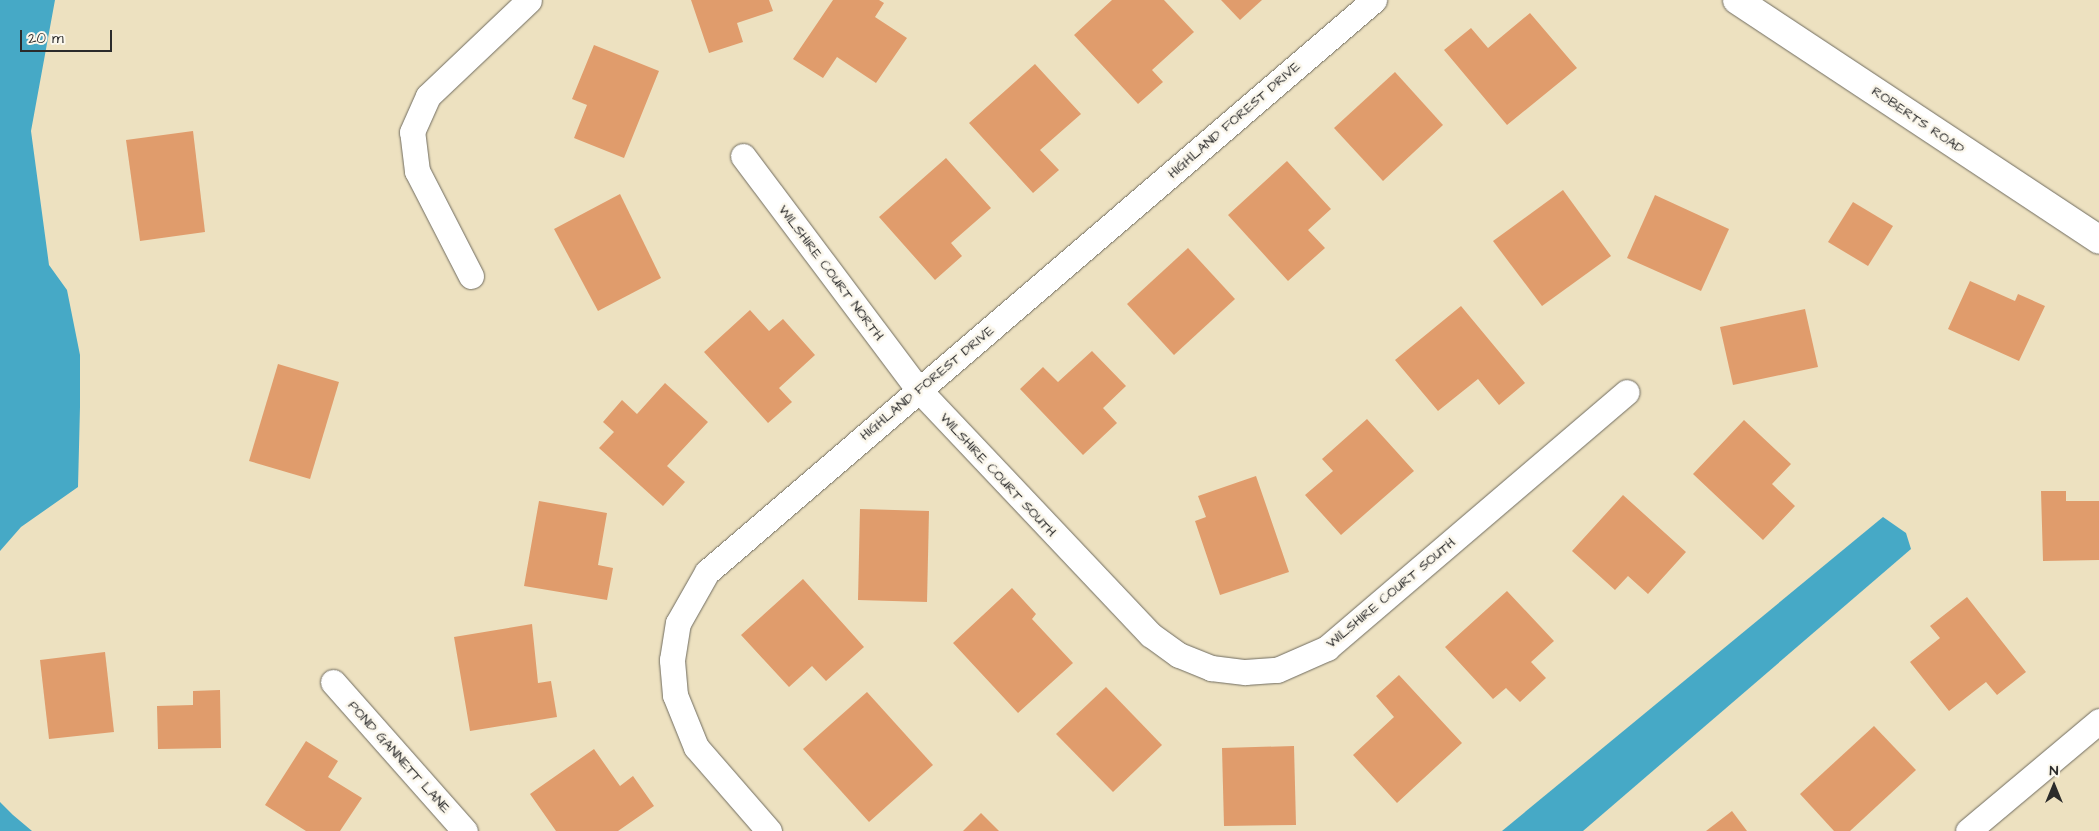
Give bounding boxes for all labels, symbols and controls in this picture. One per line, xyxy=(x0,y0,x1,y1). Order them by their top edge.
scale bar xyxy=(22,20,115,52)
text: 20 m xyxy=(28,28,64,49)
street label: HIGHLAND FOREST DRIVE xyxy=(1164,58,1304,182)
street label: ROBERTS ROAD xyxy=(1868,83,1968,157)
street label: WILSHIRE COURT NORTH xyxy=(775,202,887,344)
street label: HIGHLAND FOREST DRIVE xyxy=(857,322,997,444)
street label: WILSHIRE COURT SOUTH xyxy=(936,410,1060,540)
street label: WILSHIRE COURT SOUTH xyxy=(1323,534,1459,652)
street label: POND GANNETT LANE xyxy=(344,697,454,817)
north arrow xyxy=(2029,761,2079,811)
text: N xyxy=(2050,761,2058,781)

